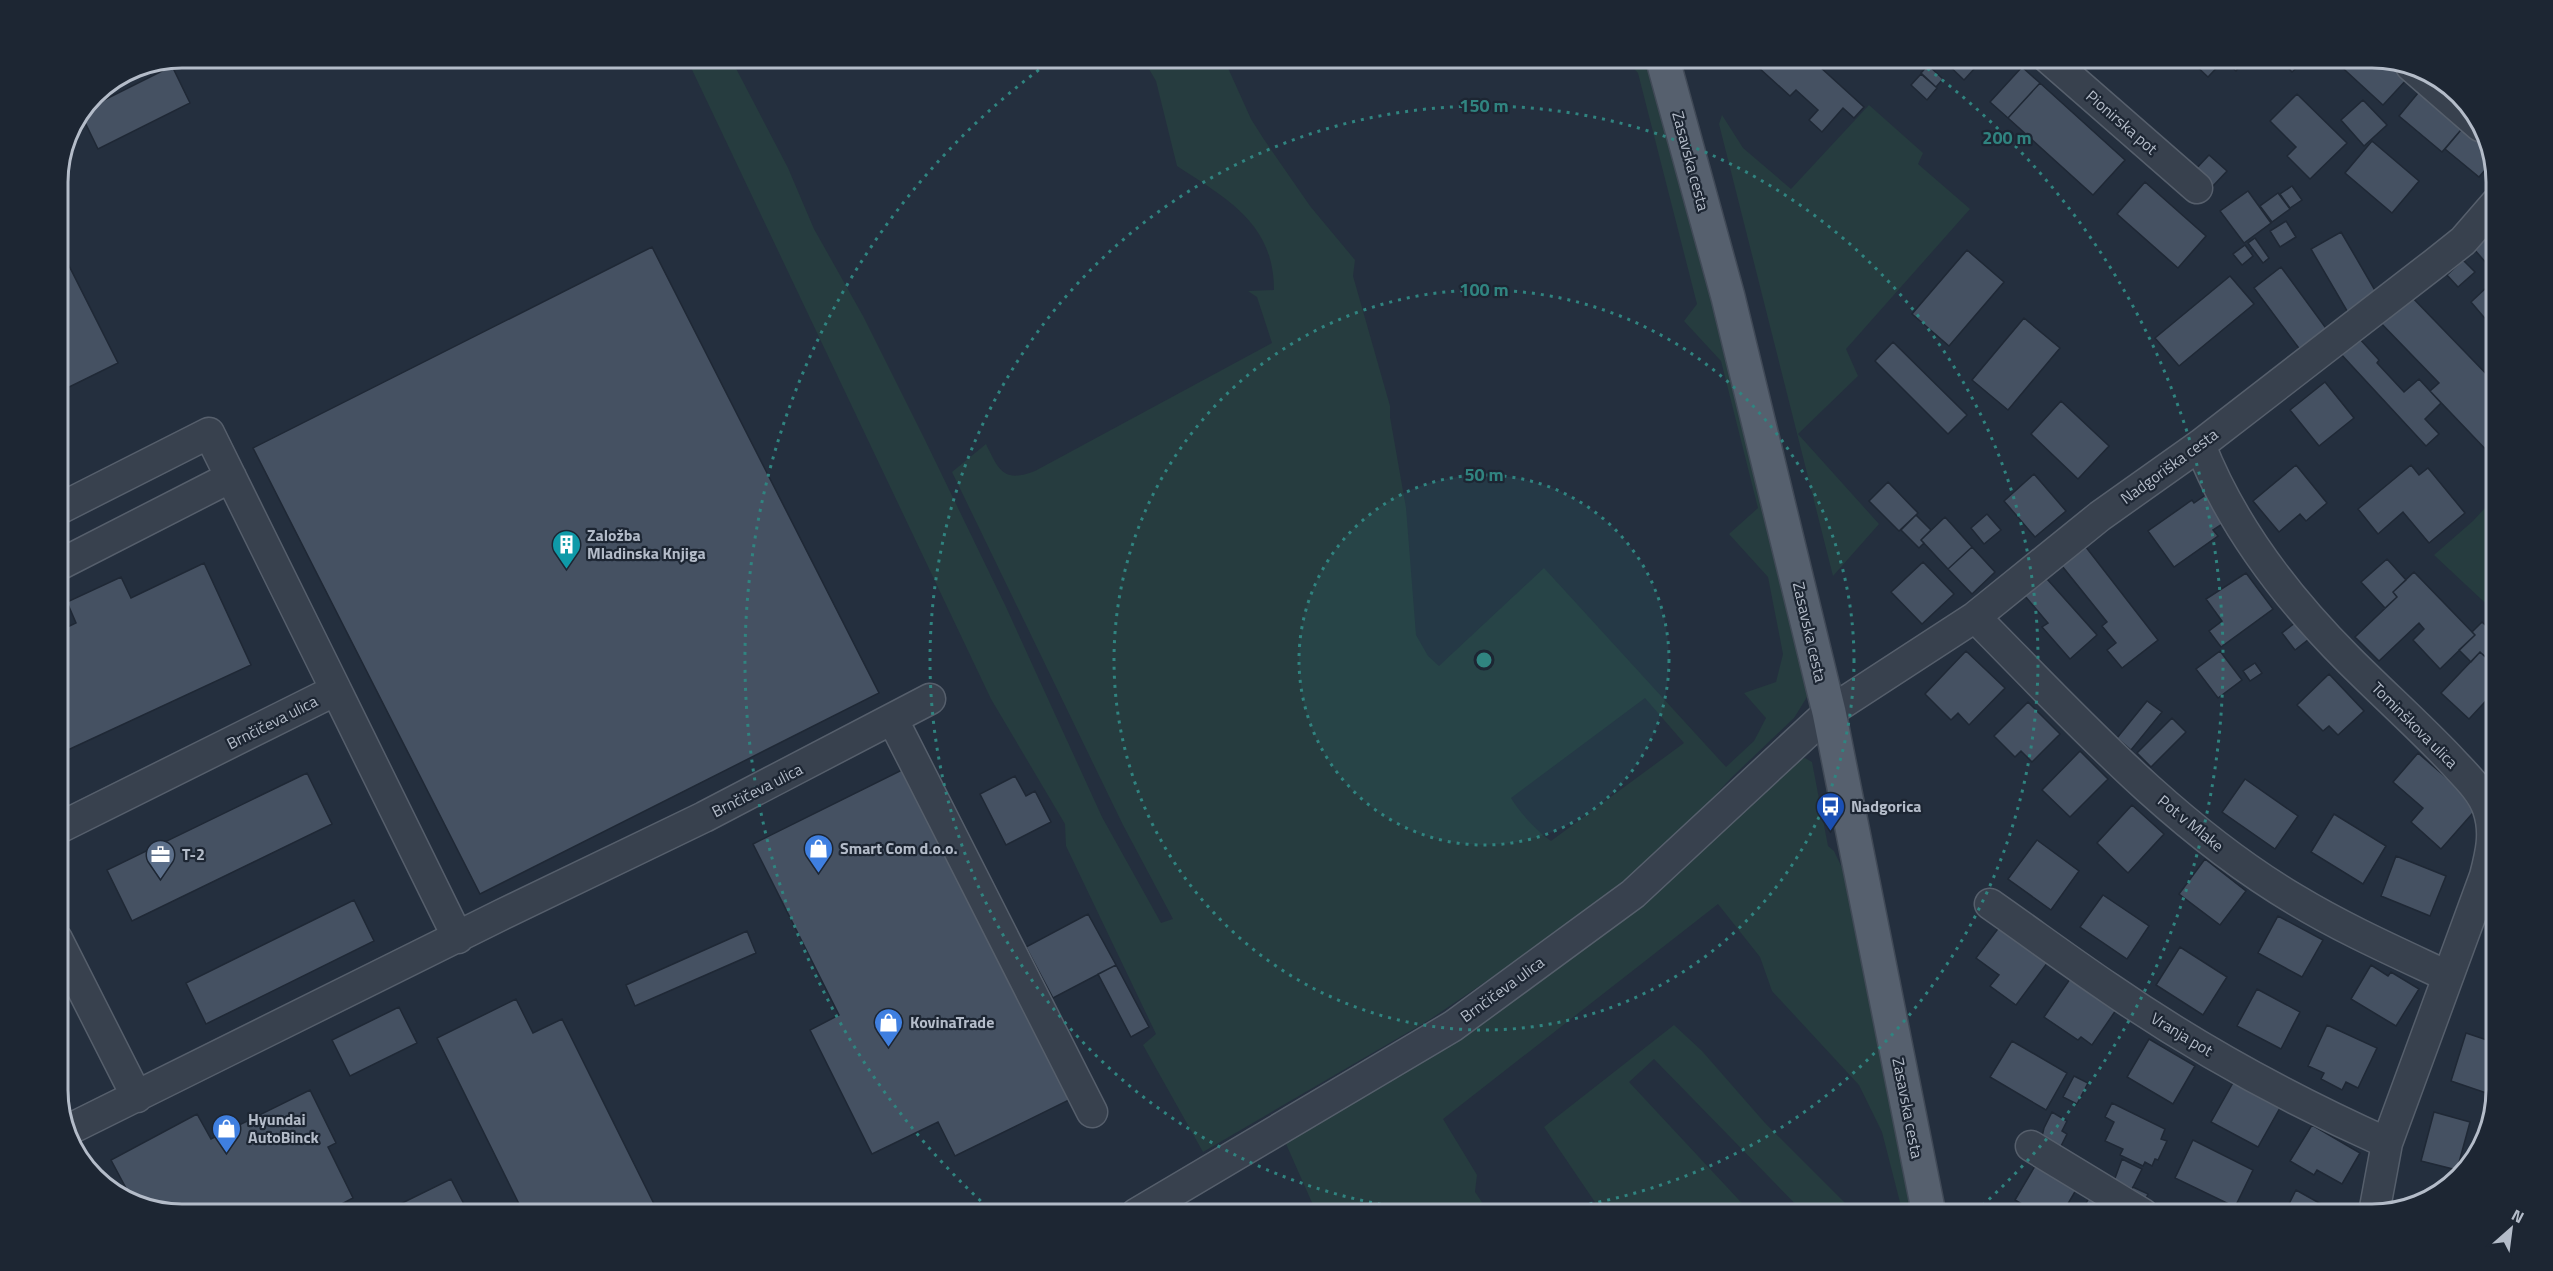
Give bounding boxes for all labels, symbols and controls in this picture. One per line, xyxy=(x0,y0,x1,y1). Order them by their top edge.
street label: Pionirska pot xyxy=(2081,84,2163,160)
text: 150 m xyxy=(1459,92,1509,119)
street label: Zasavska cesta xyxy=(1666,109,1716,213)
text: 200 m xyxy=(1982,124,2032,151)
text: 100 m xyxy=(1459,276,1509,303)
street label: Nadgoriška cesta xyxy=(2115,422,2223,510)
text: 50 m xyxy=(1464,461,1504,488)
place label: Založba Mladinska Knjiga xyxy=(587,523,706,565)
building icon: Založba Mladinska Knjiga xyxy=(550,528,582,570)
street label: Zasavska cesta xyxy=(1787,580,1833,684)
centre of rings xyxy=(1474,650,1494,670)
street label: Tominškova ulica xyxy=(2366,676,2464,774)
street label: Brnčičeva ulica xyxy=(222,689,322,755)
street label: Brnčičeva ulica xyxy=(707,757,807,823)
street label: Pot v Mlake xyxy=(2153,789,2229,857)
bus stop icon: Nadgorica xyxy=(1814,790,1846,832)
place label: Nadgorica xyxy=(1851,794,1922,818)
shop icon: Smart Com d.o.o. xyxy=(803,832,835,874)
place label: Smart Com d.o.o. xyxy=(840,836,958,860)
office icon: T-2 xyxy=(145,838,177,880)
place label: T-2 xyxy=(182,842,205,866)
street label: Brnčičeva ulica xyxy=(1455,950,1549,1028)
shop icon: KovinaTrade xyxy=(873,1006,905,1048)
street label: Vranja pot xyxy=(2146,1006,2218,1062)
place label: KovinaTrade xyxy=(910,1010,994,1034)
street label: Zasavska cesta xyxy=(1886,1056,1930,1160)
place label: Hyundai AutoBinck xyxy=(248,1107,320,1149)
shop icon: Hyundai AutoBinck xyxy=(211,1112,243,1154)
north arrow xyxy=(2481,1199,2541,1259)
text: N xyxy=(2508,1203,2529,1229)

